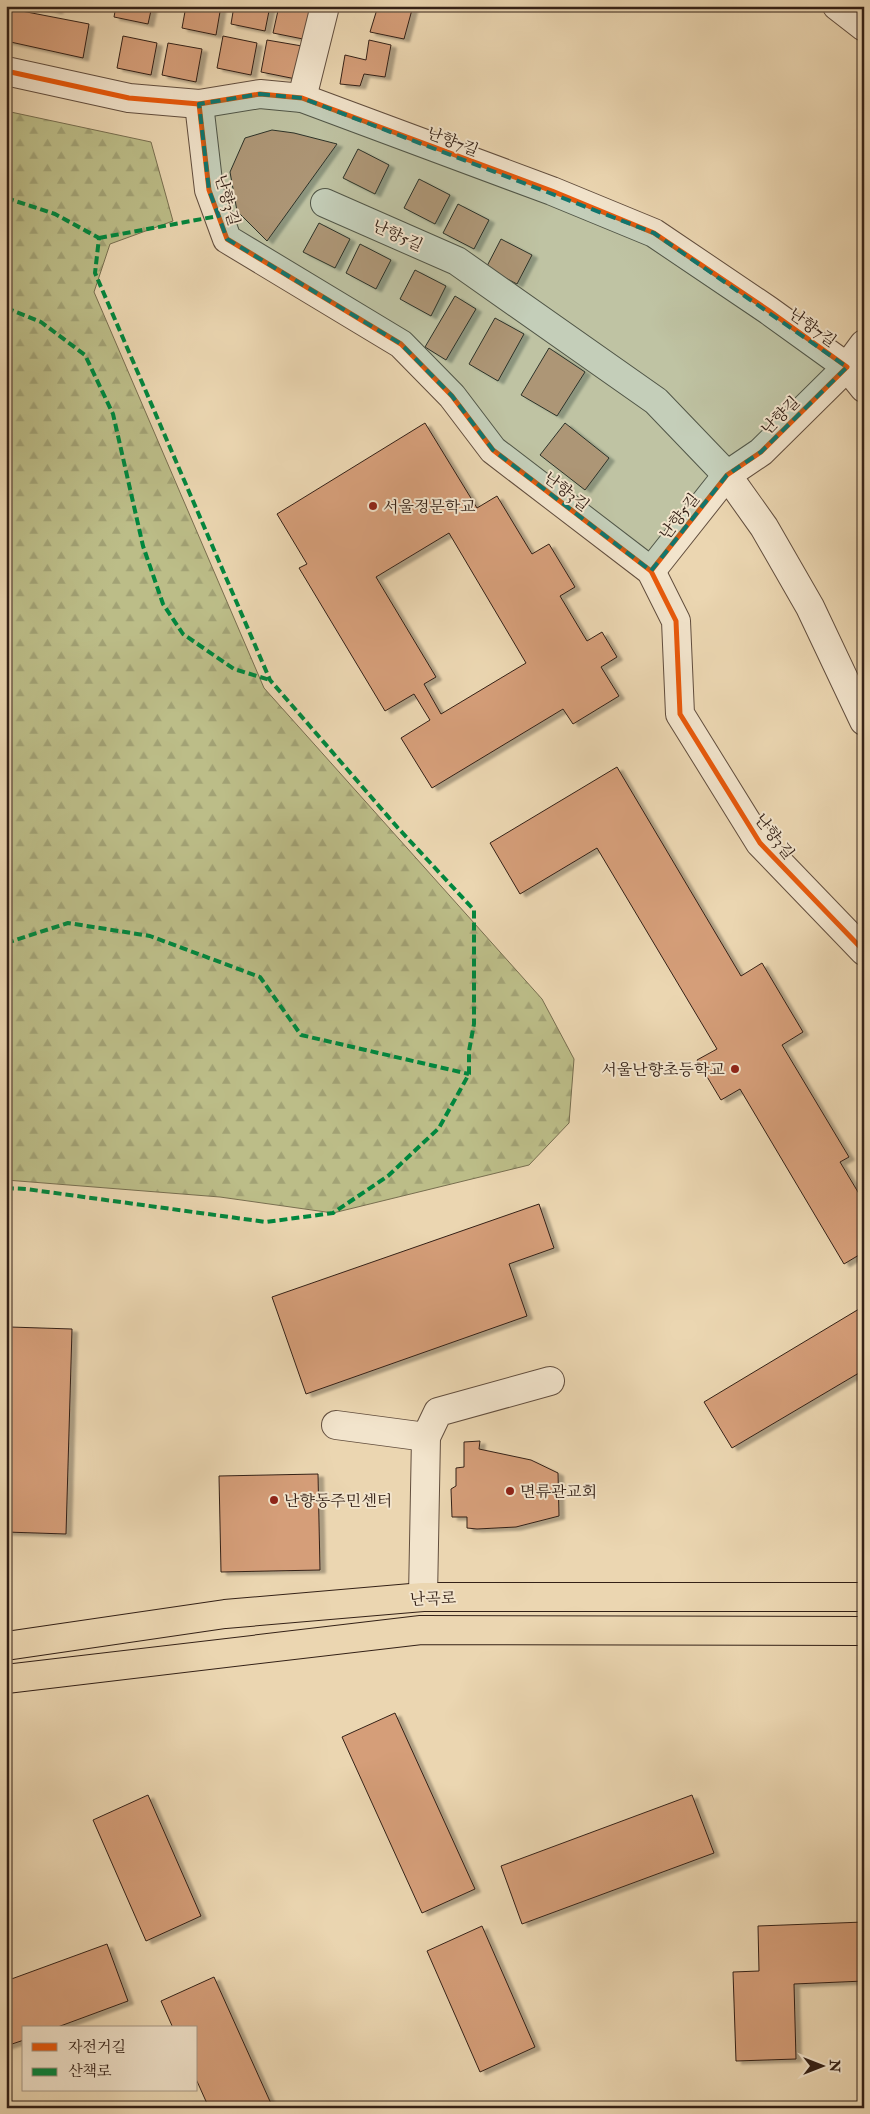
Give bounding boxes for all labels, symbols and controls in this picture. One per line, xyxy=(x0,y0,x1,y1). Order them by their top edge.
street label: 난향7길 xyxy=(424,123,481,161)
street label: 난향3길 xyxy=(210,172,244,228)
street label: 난향5길 xyxy=(369,216,426,256)
street label: 난향7길 xyxy=(785,304,840,352)
street label: 난향길 xyxy=(757,392,804,439)
street label: 난향3길 xyxy=(540,468,593,516)
street label: 난향5길 xyxy=(655,489,704,544)
place label: 서울정문학교 xyxy=(383,497,476,517)
marker: 서울정문학교 xyxy=(367,500,379,512)
street label: 난향3길 xyxy=(750,810,798,863)
place label: 서울난향초등학교 xyxy=(601,1060,725,1080)
marker: 서울난향초등학교 xyxy=(729,1063,741,1075)
place label: 면류관교회 xyxy=(520,1482,597,1502)
marker: 면류관교회 xyxy=(504,1485,516,1497)
place label: 난향동주민센터 xyxy=(284,1491,392,1511)
marker: 난향동주민센터 xyxy=(268,1494,280,1506)
street label: 난곡로 xyxy=(410,1588,457,1610)
legend xyxy=(22,2026,198,2092)
text: 자전거길 xyxy=(68,2038,126,2057)
north arrow xyxy=(798,2042,848,2092)
text: N xyxy=(826,2059,843,2073)
text: 산책로 xyxy=(68,2062,112,2081)

